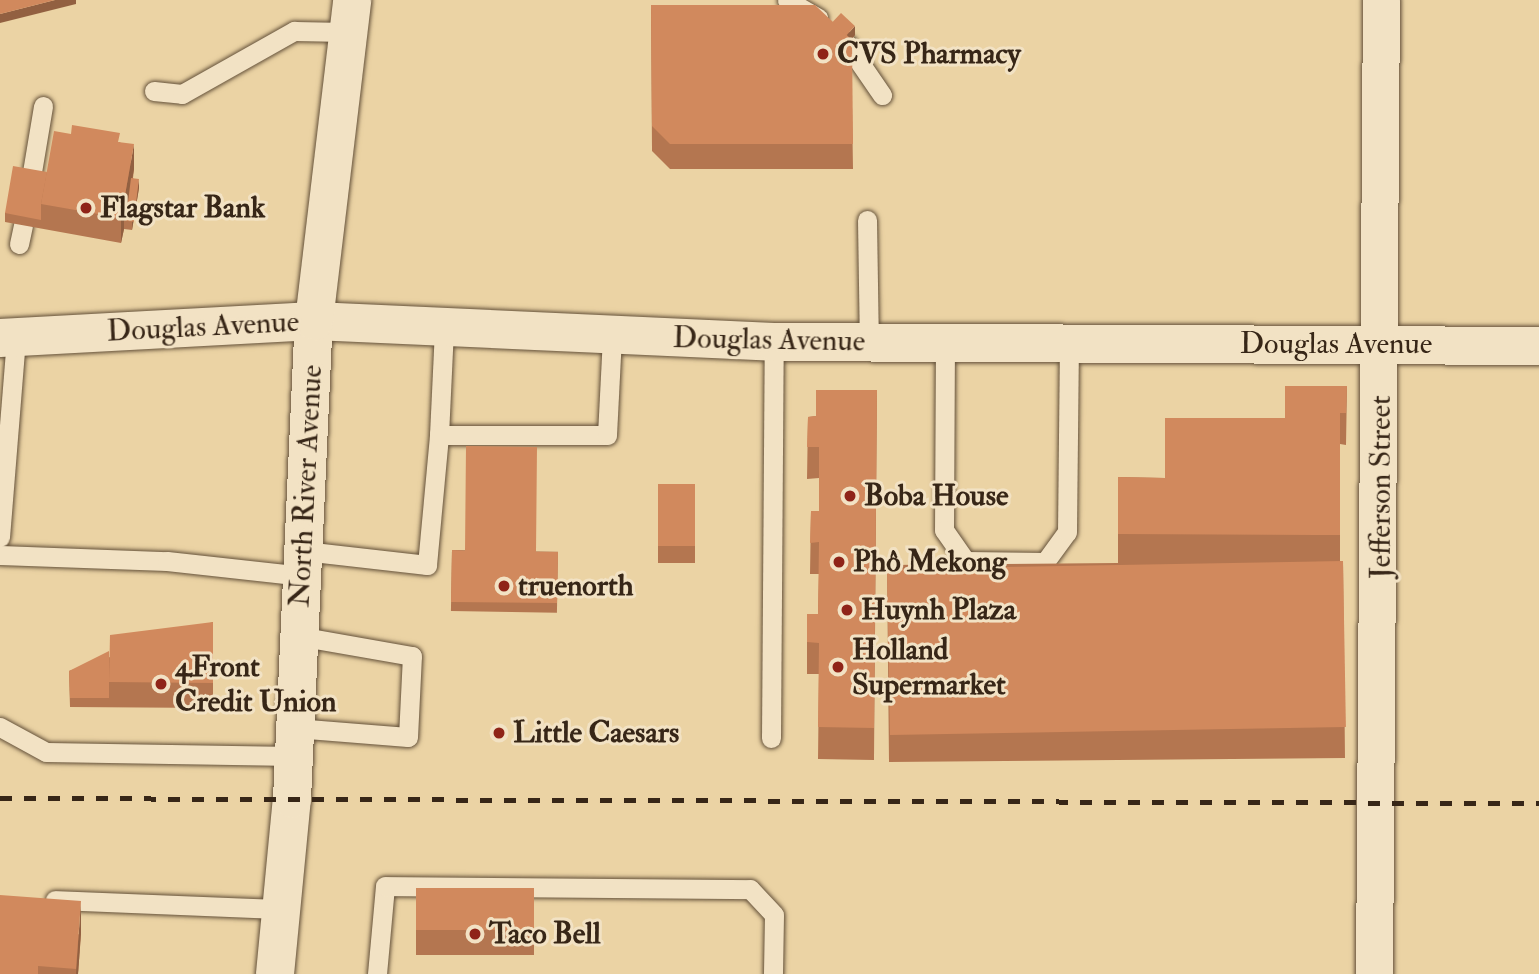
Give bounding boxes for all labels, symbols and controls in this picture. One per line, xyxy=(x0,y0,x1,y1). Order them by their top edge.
place label: CVS Pharmacy xyxy=(837,36,1021,72)
marker: CVS Pharmacy xyxy=(815,46,831,62)
place label: Flagstar Bank xyxy=(100,190,265,226)
marker: Flagstar Bank xyxy=(78,200,94,216)
street label: Douglas Avenue xyxy=(106,304,300,350)
street label: Douglas Avenue xyxy=(672,320,866,360)
street label: Douglas Avenue xyxy=(1240,326,1432,362)
street label: North River Avenue xyxy=(282,364,330,608)
street label: Jefferson Street xyxy=(1363,395,1399,579)
place label: Boba House xyxy=(864,478,1008,514)
marker: Boba House xyxy=(842,488,858,504)
place label: Phô Mekong xyxy=(853,544,1007,580)
marker: Phô Mekong xyxy=(831,554,847,570)
place label: truenorth xyxy=(518,568,633,604)
marker: truenorth xyxy=(496,578,512,594)
place label: Huynh Plaza xyxy=(861,592,1016,628)
marker: Huynh Plaza xyxy=(839,602,855,618)
place label: Holland Supermarket xyxy=(852,632,1006,702)
place label: 4Front Credit Union xyxy=(175,649,337,720)
marker: Holland Supermarket xyxy=(830,659,846,675)
marker: 4Front Credit Union xyxy=(153,676,169,692)
place label: Little Caesars xyxy=(513,715,679,751)
marker: Little Caesars xyxy=(491,725,507,741)
place label: Taco Bell xyxy=(489,916,601,952)
marker: Taco Bell xyxy=(467,926,483,942)

